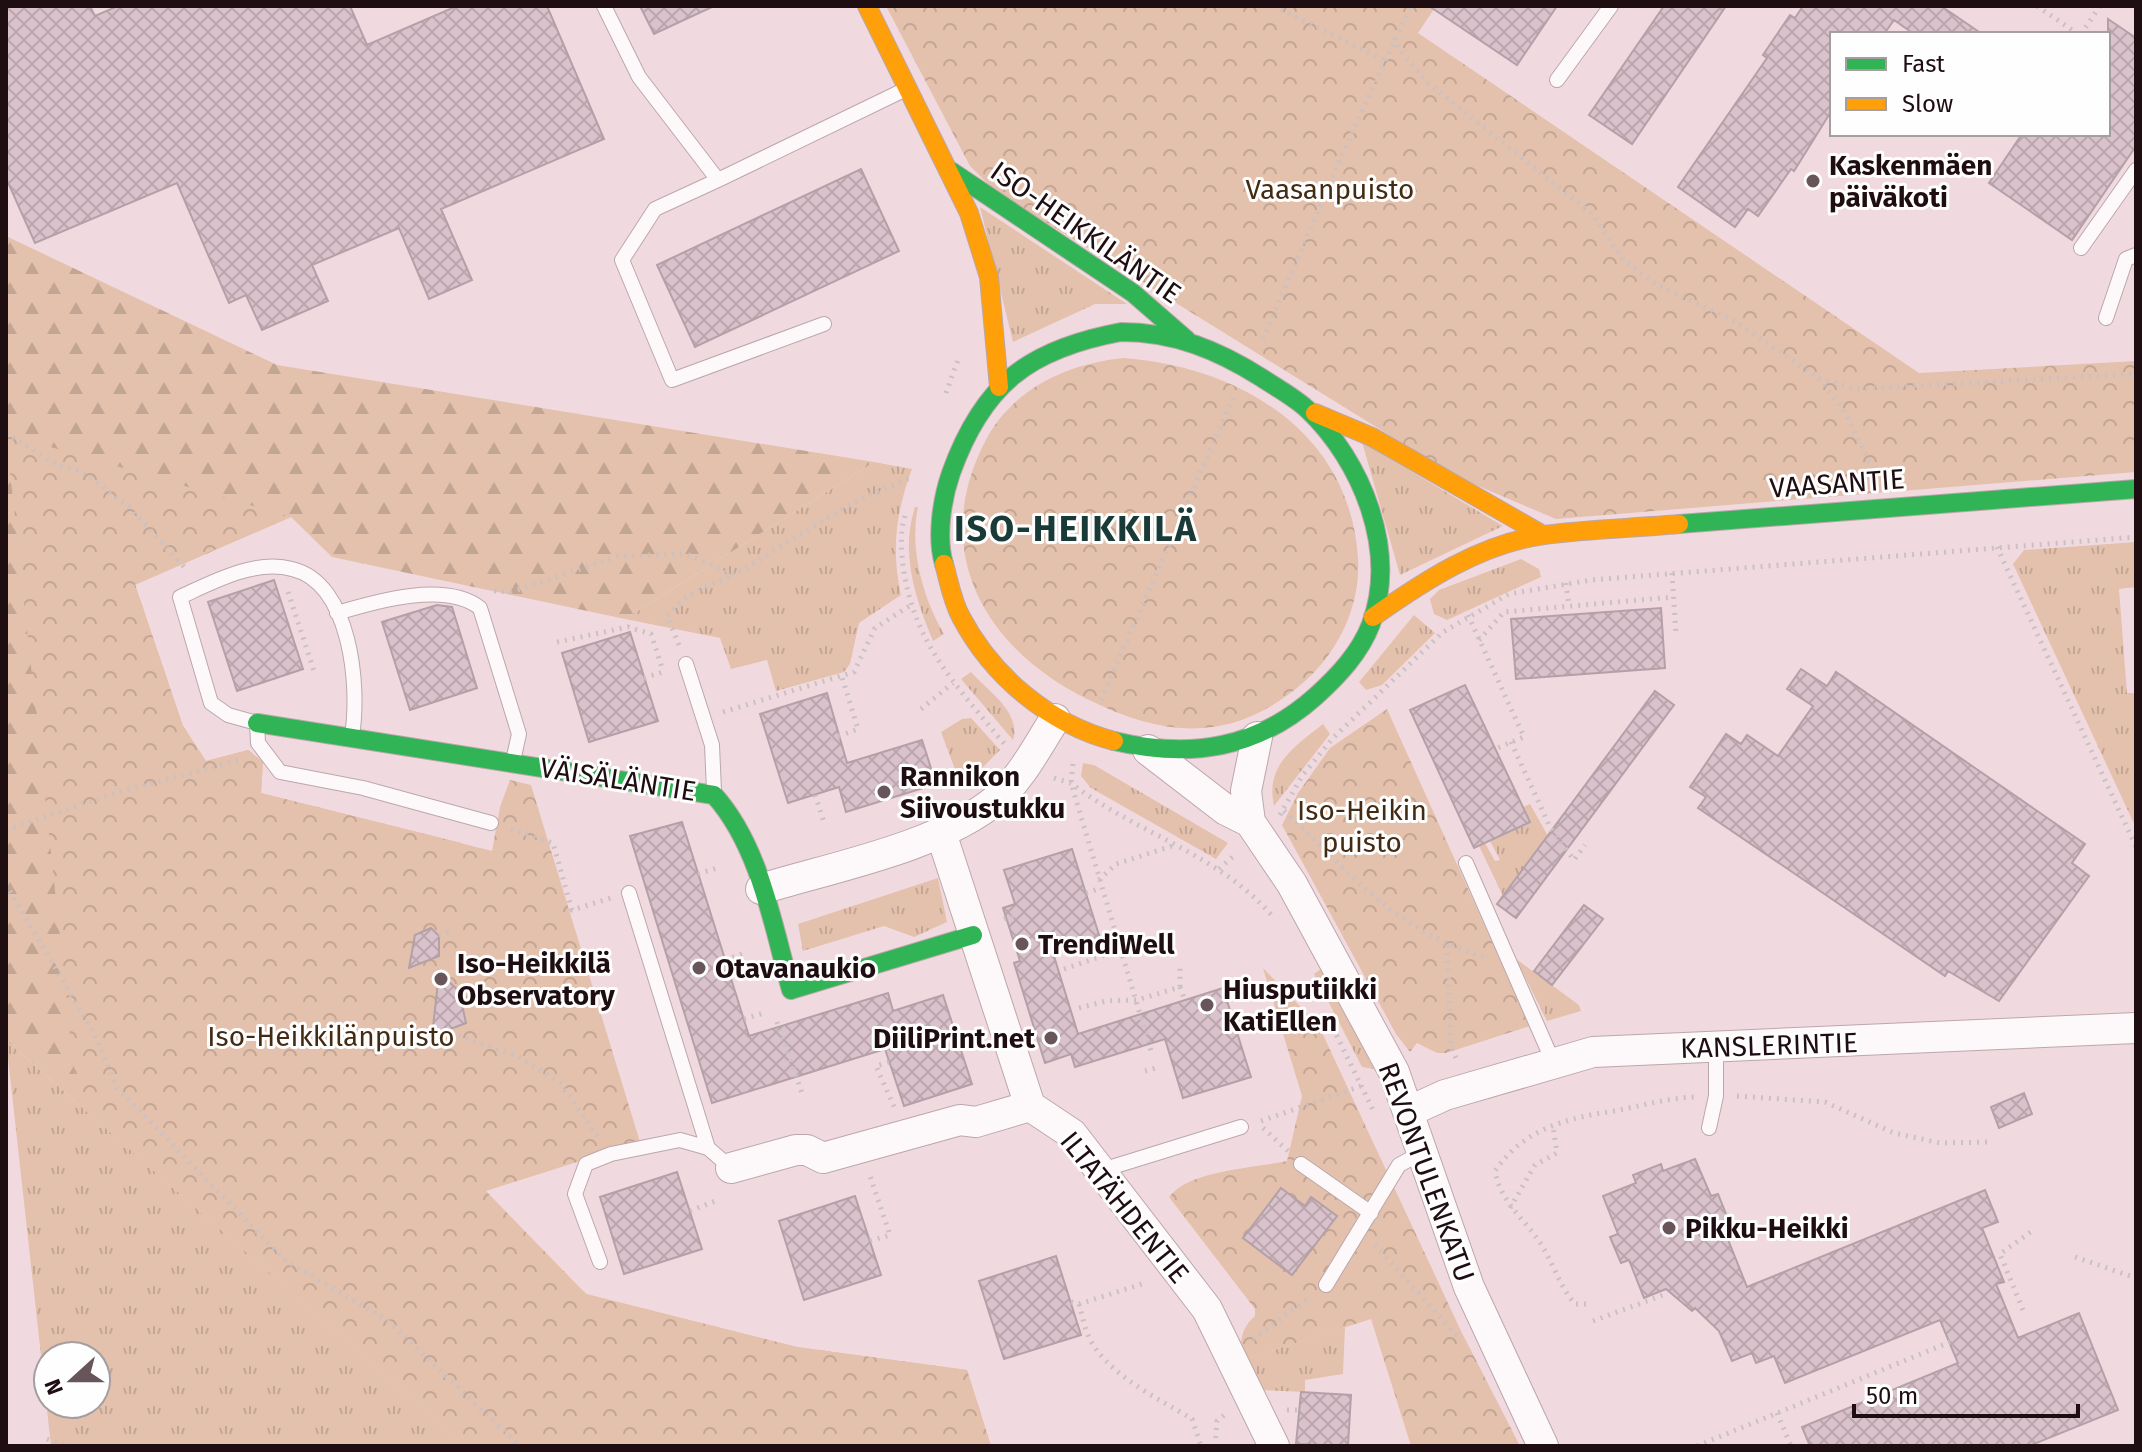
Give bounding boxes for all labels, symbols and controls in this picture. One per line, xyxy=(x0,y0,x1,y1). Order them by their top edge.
legend xyxy=(1830,32,2110,136)
text: Fast xyxy=(1902,50,1945,78)
text: Slow xyxy=(1902,90,1953,118)
place label: Kaskenmäen päiväkoti xyxy=(1829,149,1992,214)
street label: ISO-HEIKKILÄNTIE xyxy=(984,154,1187,310)
marker: Kaskenmäen päiväkoti xyxy=(1804,172,1822,190)
park label: Vaasanpuisto xyxy=(1246,173,1414,206)
street label: VAASANTIE xyxy=(1768,462,1906,505)
district label: ISO-HEIKKILÄ xyxy=(954,507,1198,551)
street label: VÄISÄLÄNTIE xyxy=(538,751,698,808)
place label: Rannikon Siivoustukku xyxy=(900,760,1065,825)
marker: Rannikon Siivoustukku xyxy=(875,783,893,801)
park label: Iso-Heikin puisto xyxy=(1297,794,1427,859)
place label: TrendiWell xyxy=(1038,928,1175,961)
marker: TrendiWell xyxy=(1013,935,1031,953)
place label: Iso-Heikkilä Observatory xyxy=(457,947,615,1012)
place label: Otavanaukio xyxy=(715,952,876,985)
marker: Otavanaukio xyxy=(690,959,708,977)
marker: Iso-Heikkilä Observatory xyxy=(432,970,450,988)
place label: Hiusputiikki KatiEllen xyxy=(1223,973,1377,1038)
marker: Hiusputiikki KatiEllen xyxy=(1198,996,1216,1014)
park label: Iso-Heikkilänpuisto xyxy=(207,1020,455,1053)
place label: DiiliPrint.net xyxy=(873,1022,1036,1055)
street label: KANSLERINTIE xyxy=(1680,1026,1858,1065)
marker: DiiliPrint.net xyxy=(1042,1029,1060,1047)
street label: REVONTULENKATU xyxy=(1372,1058,1482,1286)
street label: ILTATÄHDENTIE xyxy=(1053,1125,1196,1290)
place label: Pikku-Heikki xyxy=(1685,1212,1849,1245)
marker: Pikku-Heikki xyxy=(1660,1219,1678,1237)
north arrow xyxy=(32,1340,112,1420)
scale bar xyxy=(1854,1368,2078,1418)
text: N xyxy=(39,1375,69,1399)
text: 50 m xyxy=(1866,1382,1918,1410)

